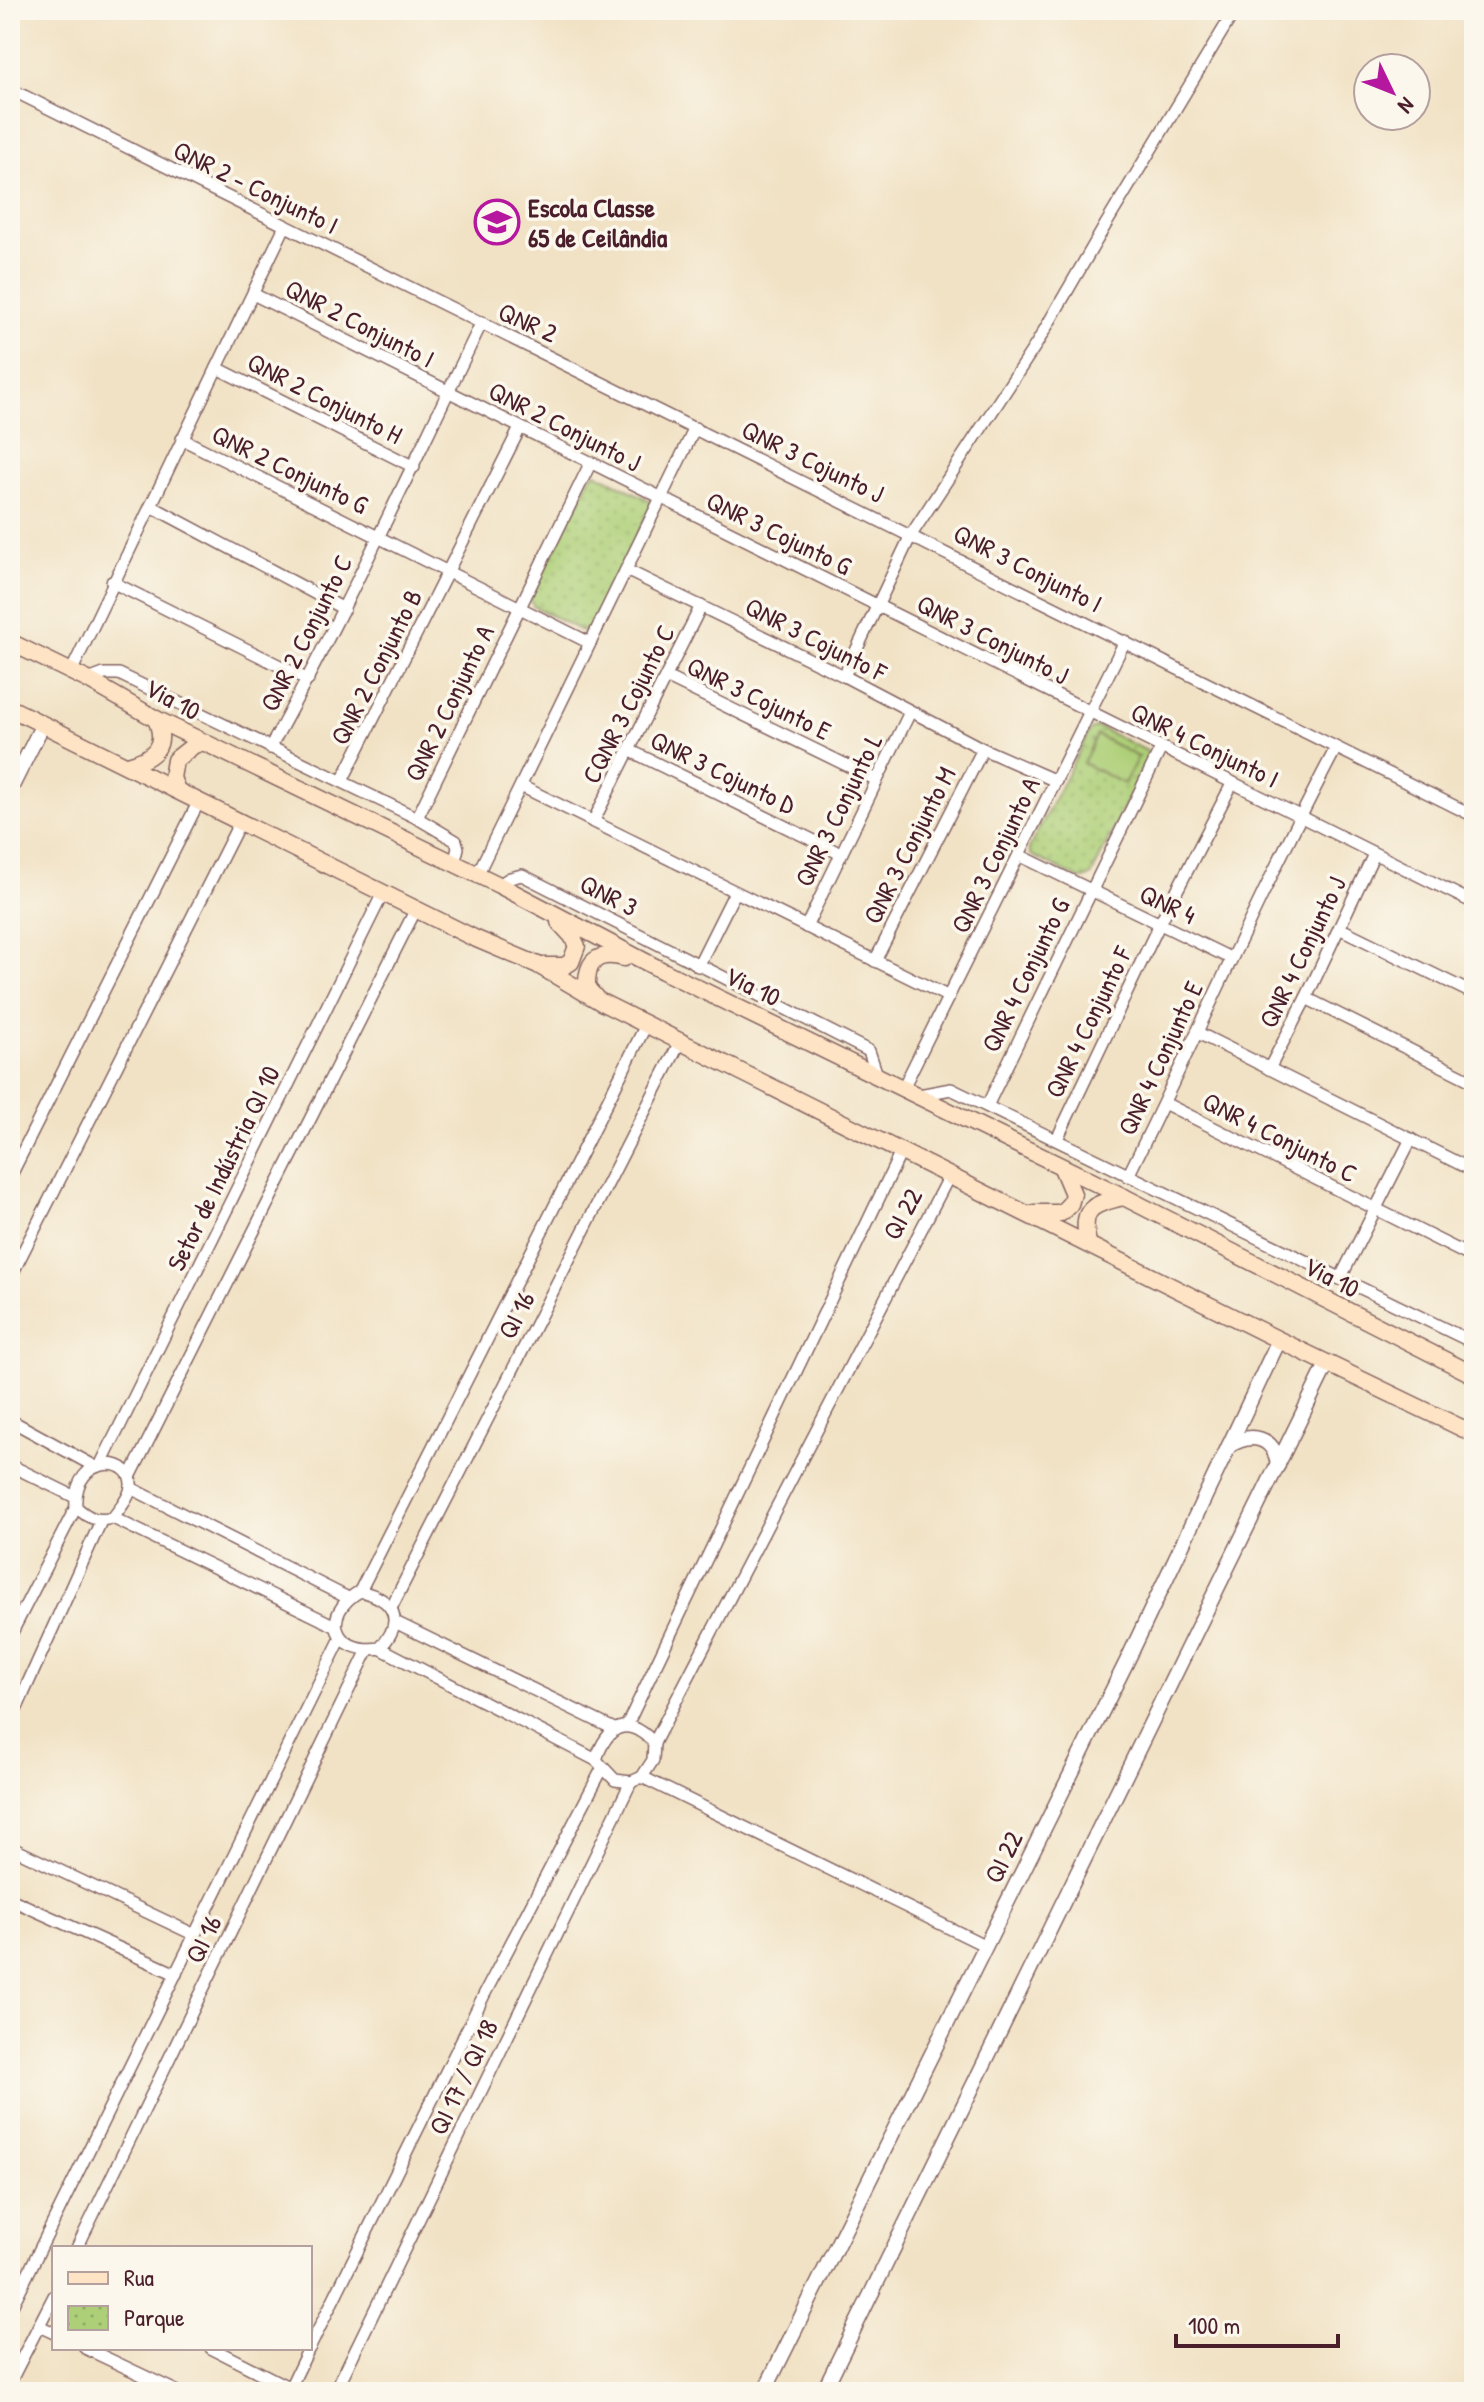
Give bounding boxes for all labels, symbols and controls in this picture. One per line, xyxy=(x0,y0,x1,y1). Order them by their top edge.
north arrow xyxy=(1352,52,1432,132)
text: N xyxy=(1391,91,1422,120)
street label: QNR 2 - Conjunto I xyxy=(168,132,344,242)
place label: Escola Classe 65 de Ceilândia xyxy=(528,190,668,255)
school or university icon: Escola Classe 65 de Ceilândia xyxy=(473,198,521,246)
street label: QNR 2 Conjunto I xyxy=(279,270,441,376)
street label: QNR 2 xyxy=(493,294,563,350)
street label: QNR 2 Conjunto H xyxy=(242,344,408,452)
street label: QNR 2 Conjunto J xyxy=(483,373,647,479)
street label: QNR 3 Cojunto J xyxy=(736,411,890,511)
street label: QNR 2 Conjunto G xyxy=(206,416,374,522)
street label: QNR 3 Cojunto G xyxy=(701,483,858,583)
street label: QNR 3 Conjunto I xyxy=(948,516,1108,620)
street label: QNR 2 Conjunto C xyxy=(252,549,360,717)
street label: QNR 2 Conjunto B xyxy=(322,583,430,751)
street label: QNR 3 Conjunto J xyxy=(911,586,1075,692)
street label: QNR 3 Cojunto F xyxy=(739,588,894,690)
street label: QNR 2 Conjunto A xyxy=(396,619,502,787)
street label: CQNR 3 Cojunto C xyxy=(573,619,683,789)
street label: QNR 3 Cojunto E xyxy=(681,648,837,748)
street label: Via 10 xyxy=(139,670,207,728)
street label: QNR 4 Conjunto I xyxy=(1125,694,1285,796)
street label: QNR 3 Cojunto D xyxy=(645,722,802,822)
street label: QNR 3 Conjunto L xyxy=(786,728,890,892)
street label: QNR 3 Conjunto M xyxy=(854,760,964,930)
street label: QNR 3 Conjunto A xyxy=(942,771,1048,939)
street label: QNR 3 xyxy=(574,866,644,924)
street label: QNR 4 Conjunto J xyxy=(1250,871,1354,1033)
street label: QNR 4 xyxy=(1134,876,1202,932)
street label: QNR 4 Conjunto G xyxy=(973,892,1078,1058)
street label: QNR 4 Conjunto F xyxy=(1036,939,1140,1103)
street label: Via 10 xyxy=(719,958,787,1014)
street label: QNR 4 Conjunto E xyxy=(1109,975,1211,1141)
street label: Setor de Indústria QI 10 xyxy=(158,1060,288,1276)
street label: QNR 4 Conjunto C xyxy=(1197,1083,1363,1191)
street label: QI 22 xyxy=(874,1182,930,1246)
street label: Via 10 xyxy=(1298,1248,1366,1306)
street label: QI 16 xyxy=(489,1285,543,1345)
street label: QI 22 xyxy=(976,1825,1030,1889)
street label: QI 16 xyxy=(177,1909,229,1969)
street label: QI 17 / QI 18 xyxy=(420,2014,506,2140)
legend xyxy=(52,2246,312,2350)
text: Rua xyxy=(124,2261,154,2293)
scale bar xyxy=(1176,2298,1338,2348)
text: Parque xyxy=(124,2301,185,2333)
text: 100 m xyxy=(1188,2309,1240,2341)

